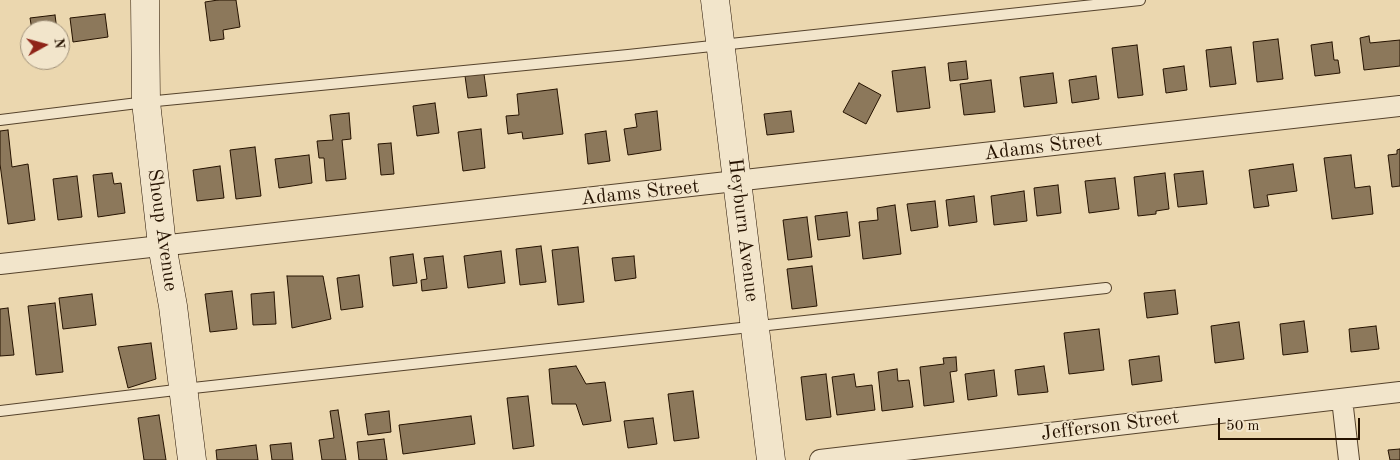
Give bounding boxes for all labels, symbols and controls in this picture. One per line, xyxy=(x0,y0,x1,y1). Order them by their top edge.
north arrow xyxy=(20,20,70,70)
text: N xyxy=(51,37,66,49)
street label: Adams Street xyxy=(983,128,1103,166)
street label: Heyburn Avenue xyxy=(722,157,764,303)
street label: Shoup Avenue xyxy=(142,167,182,293)
street label: Adams Street xyxy=(580,175,700,211)
street label: Jefferson Street xyxy=(1040,406,1180,446)
scale bar xyxy=(1220,408,1362,440)
text: 50 m xyxy=(1226,419,1260,434)

